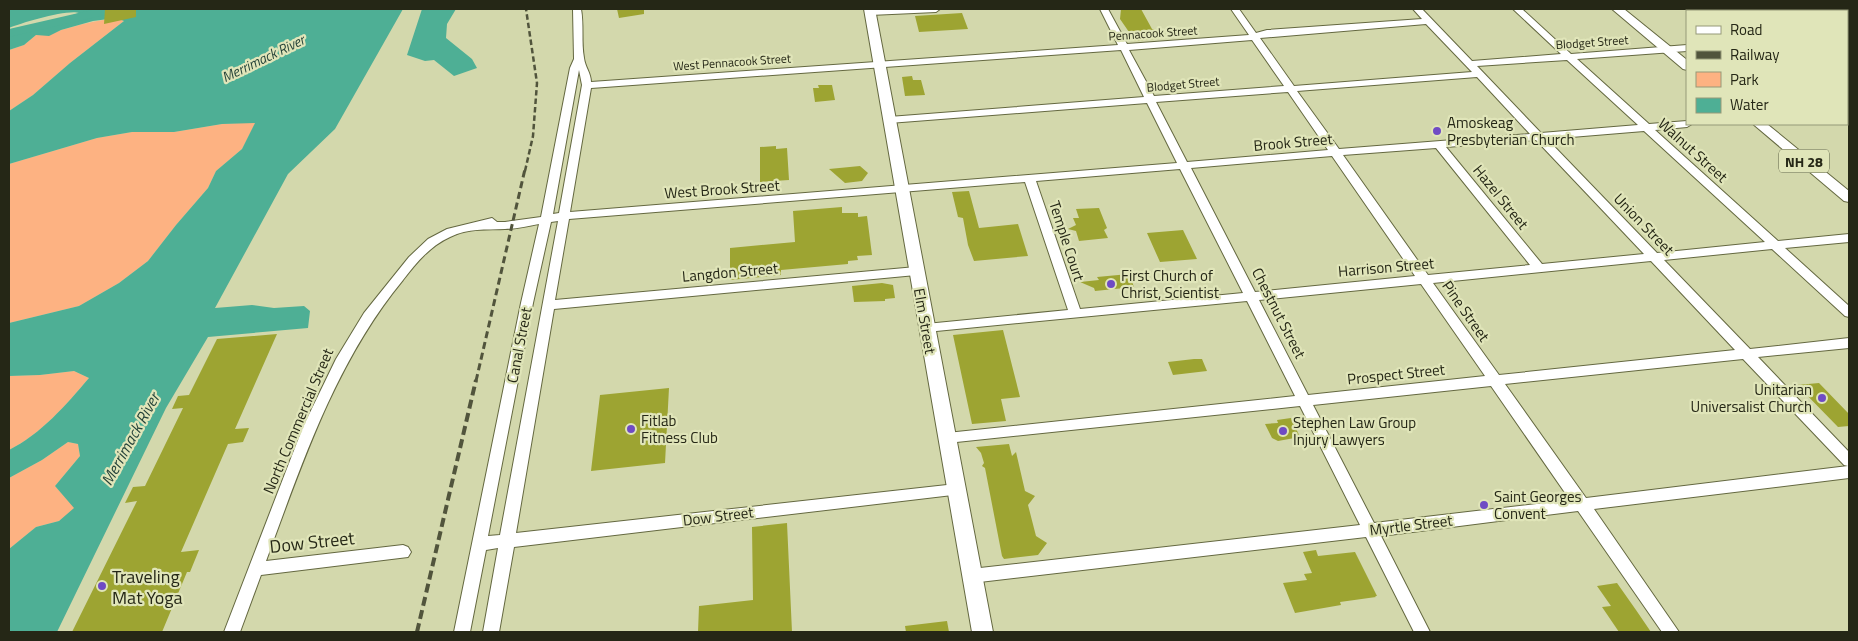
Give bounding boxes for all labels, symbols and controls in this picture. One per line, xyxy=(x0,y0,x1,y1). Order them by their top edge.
legend xyxy=(1686,10,1848,125)
text: Road xyxy=(1730,18,1762,41)
street label: Pennacook Street xyxy=(1108,20,1199,46)
water label: Merrimack River xyxy=(218,28,309,87)
street label: Blodget Street xyxy=(1555,30,1630,54)
text: Railway xyxy=(1730,43,1780,66)
street label: West Pennacook Street xyxy=(672,48,792,76)
text: Park xyxy=(1730,68,1759,91)
street label: Blodget Street xyxy=(1146,71,1221,97)
text: Water xyxy=(1730,93,1769,116)
place label: Amoskeag Presbyterian Church xyxy=(1447,111,1575,151)
street label: Walnut Street xyxy=(1653,112,1734,188)
marker: Amoskeag Presbyterian Church xyxy=(1431,125,1443,137)
street label: Brook Street xyxy=(1253,127,1334,157)
road number: NH 28 xyxy=(1779,150,1829,172)
street label: Hazel Street xyxy=(1468,160,1535,235)
street label: West Brook Street xyxy=(664,173,781,204)
street label: Union Street xyxy=(1608,188,1680,261)
street label: Temple Court xyxy=(1043,198,1091,285)
street label: Harrison Street xyxy=(1337,251,1436,283)
street label: Langdon Street xyxy=(681,256,780,288)
place label: First Church of Christ, Scientist xyxy=(1121,264,1220,304)
street label: Chestnut Street xyxy=(1246,264,1312,363)
street label: Pine Street xyxy=(1437,276,1496,347)
marker: First Church of Christ, Scientist xyxy=(1105,278,1117,290)
street label: Elm Street xyxy=(908,286,942,356)
street label: Canal Street xyxy=(500,304,538,385)
street label: North Commercial Street xyxy=(257,344,339,497)
street label: Prospect Street xyxy=(1346,357,1447,391)
place label: Unitarian Universalist Church xyxy=(1691,378,1812,418)
water label: Merrimack River xyxy=(95,387,166,490)
marker: Unitarian Universalist Church xyxy=(1816,392,1828,404)
place label: Fitlab Fitness Club xyxy=(641,409,718,449)
place label: Stephen Law Group Injury Lawyers xyxy=(1293,411,1416,451)
marker: Fitlab Fitness Club xyxy=(625,423,637,435)
marker: Stephen Law Group Injury Lawyers xyxy=(1277,425,1289,437)
place label: Saint Georges Convent xyxy=(1494,485,1582,525)
marker: Saint Georges Convent xyxy=(1478,499,1490,511)
street label: Dow Street xyxy=(681,500,755,532)
street label: Myrtle Street xyxy=(1368,508,1454,541)
street label: Dow Street xyxy=(268,524,356,560)
place label: Traveling Mat Yoga xyxy=(112,563,183,611)
marker: Traveling Mat Yoga xyxy=(96,580,108,592)

